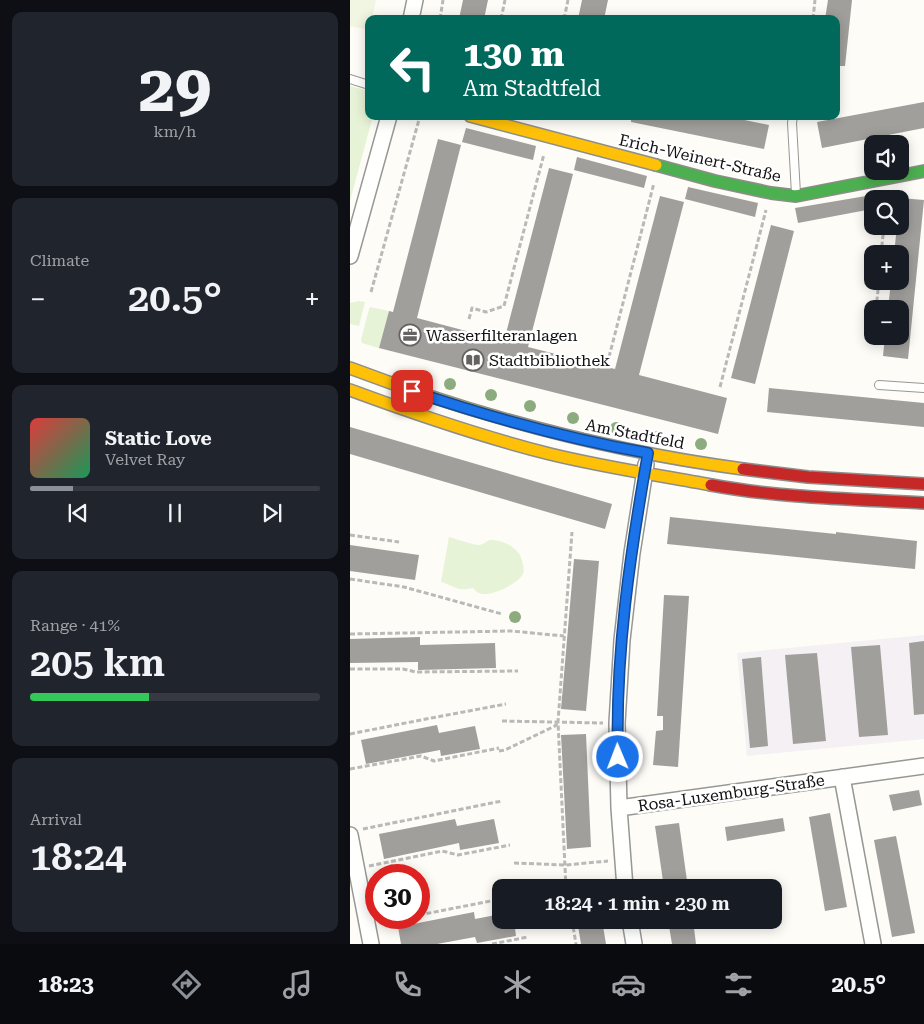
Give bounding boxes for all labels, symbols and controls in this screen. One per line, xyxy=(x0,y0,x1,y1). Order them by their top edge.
text: 130 m xyxy=(463,34,564,75)
icon: left xyxy=(380,35,445,100)
text: 29 xyxy=(139,51,211,127)
text: Am Stadtfeld xyxy=(463,76,601,101)
text: km/h xyxy=(154,122,196,141)
street label: Erich-Weinert-Straße xyxy=(617,130,783,186)
map controls xyxy=(864,135,909,345)
button: sound xyxy=(864,135,909,180)
button: search xyxy=(864,190,909,235)
button: + xyxy=(864,245,909,290)
text: Climate xyxy=(30,251,89,270)
text: 20.5° xyxy=(128,276,222,320)
text: − xyxy=(30,283,46,316)
text: + xyxy=(304,283,320,316)
button: − xyxy=(864,300,909,345)
office icon: Wasserfilteranlagen xyxy=(398,323,422,347)
place label: Wasserfilteranlagen xyxy=(426,326,578,345)
library icon: Stadtbibliothek xyxy=(461,348,485,372)
place label: Stadtbibliothek xyxy=(489,351,610,370)
pin xyxy=(391,370,433,412)
icon: arrive xyxy=(398,377,426,405)
street label: Am Stadtfeld xyxy=(584,415,686,453)
text: Static Love xyxy=(105,427,212,450)
text: Velvet Ray xyxy=(105,450,185,469)
icon: previous xyxy=(64,499,92,527)
icon: pause xyxy=(161,499,189,527)
icon: next xyxy=(258,499,286,527)
text: Range · 41% xyxy=(30,616,120,635)
text: 205 km xyxy=(30,641,165,685)
position arrow xyxy=(591,730,643,782)
street label: Rosa-Luxemburg-Straße xyxy=(636,770,826,816)
text: Arrival xyxy=(30,810,82,829)
text: 18:24 xyxy=(30,835,126,879)
speed limit sign: 30 xyxy=(365,864,430,929)
text: 18:24 · 1 min · 230 m xyxy=(544,892,730,915)
icon: directions xyxy=(169,967,204,1002)
icon: music xyxy=(280,967,315,1002)
icon: phone xyxy=(390,967,425,1002)
icon: climate xyxy=(500,967,535,1002)
icon: car xyxy=(611,967,646,1002)
icon: filters xyxy=(721,967,756,1002)
text: 18:23 xyxy=(38,972,94,997)
text: 20.5° xyxy=(831,972,886,997)

